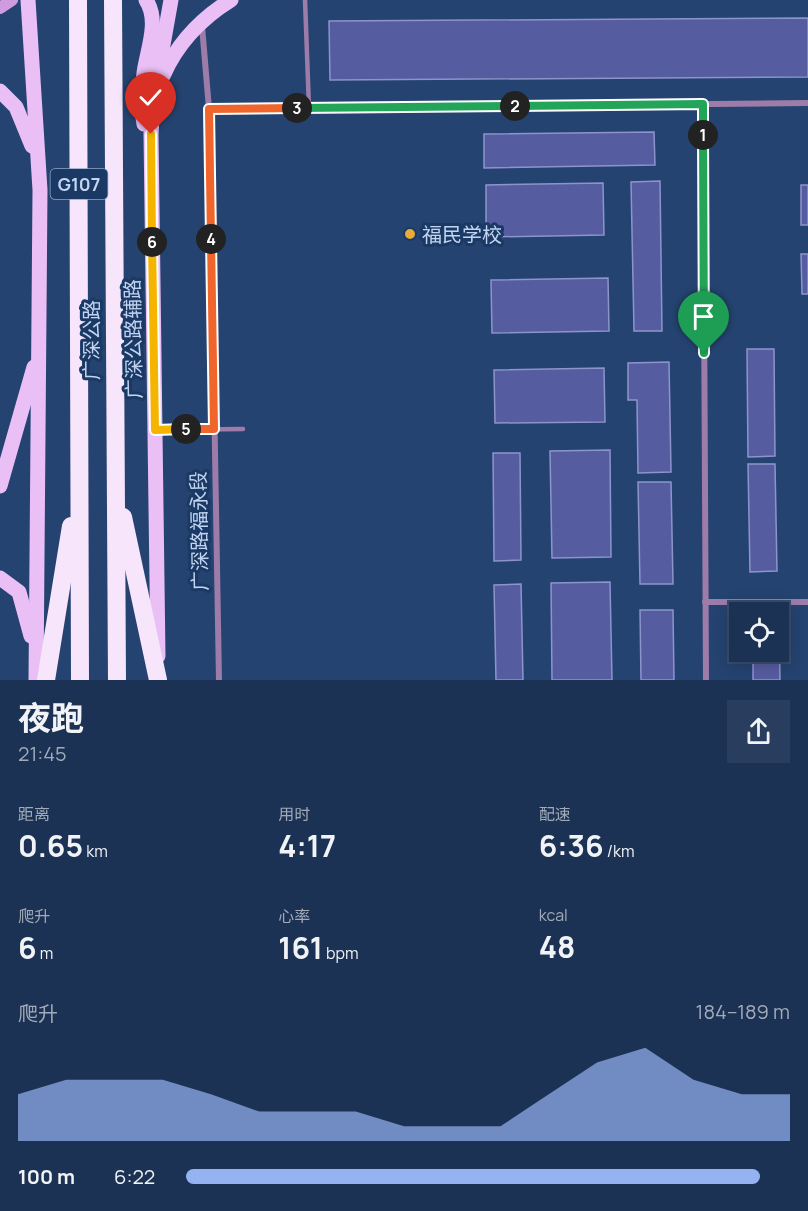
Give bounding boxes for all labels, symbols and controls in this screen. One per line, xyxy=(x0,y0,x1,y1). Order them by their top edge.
pin xyxy=(125,72,176,134)
icon: check xyxy=(134,81,167,114)
pin: 2 xyxy=(500,91,530,121)
pin: 3 xyxy=(282,93,312,123)
text: 2 xyxy=(510,95,520,117)
text: 3 xyxy=(292,97,302,119)
pin: 1 xyxy=(688,120,718,150)
text: 1 xyxy=(699,124,707,146)
road number: G107 xyxy=(50,169,107,199)
place label: 福民学校 xyxy=(422,221,502,248)
pin: 4 xyxy=(196,224,226,254)
pin: 6 xyxy=(137,227,167,257)
marker: 福民学校 xyxy=(403,227,417,241)
text: 4 xyxy=(206,228,216,250)
text: 6 xyxy=(147,231,157,253)
street label: 广深公路辅路 xyxy=(118,279,148,399)
pin xyxy=(678,291,729,353)
street label: 广深公路 xyxy=(78,300,105,380)
icon: arrive xyxy=(687,300,720,333)
pin: 5 xyxy=(171,414,201,444)
text: 5 xyxy=(181,418,191,440)
street label: 广深路福永段 xyxy=(184,471,214,591)
map controls xyxy=(729,602,789,662)
button: locate xyxy=(729,602,789,662)
text: 夜跑 xyxy=(18,695,84,740)
button: share xyxy=(727,700,790,763)
text: 21:45 xyxy=(18,740,67,767)
text: 距离 xyxy=(18,803,50,825)
text: 用时 xyxy=(278,803,310,825)
text: 配速 xyxy=(539,803,571,825)
text: 0.65 xyxy=(18,825,83,866)
text: 4:17 xyxy=(278,825,336,866)
text: 6:36 xyxy=(539,825,604,866)
text: km xyxy=(83,840,108,862)
text: /km xyxy=(604,840,635,862)
text: kcal xyxy=(539,904,568,926)
text: 爬升 xyxy=(18,905,50,927)
text: 心率 xyxy=(278,905,310,927)
text: 48 xyxy=(539,926,575,967)
text: 6 xyxy=(18,927,37,968)
text: 161 xyxy=(278,927,323,968)
text: m xyxy=(37,942,53,964)
text: bpm xyxy=(323,942,359,964)
text: 184–189 m xyxy=(696,998,790,1025)
text: 爬升 xyxy=(18,1000,58,1027)
text: 100 m xyxy=(18,1163,75,1190)
text: 6:22 xyxy=(114,1163,155,1190)

